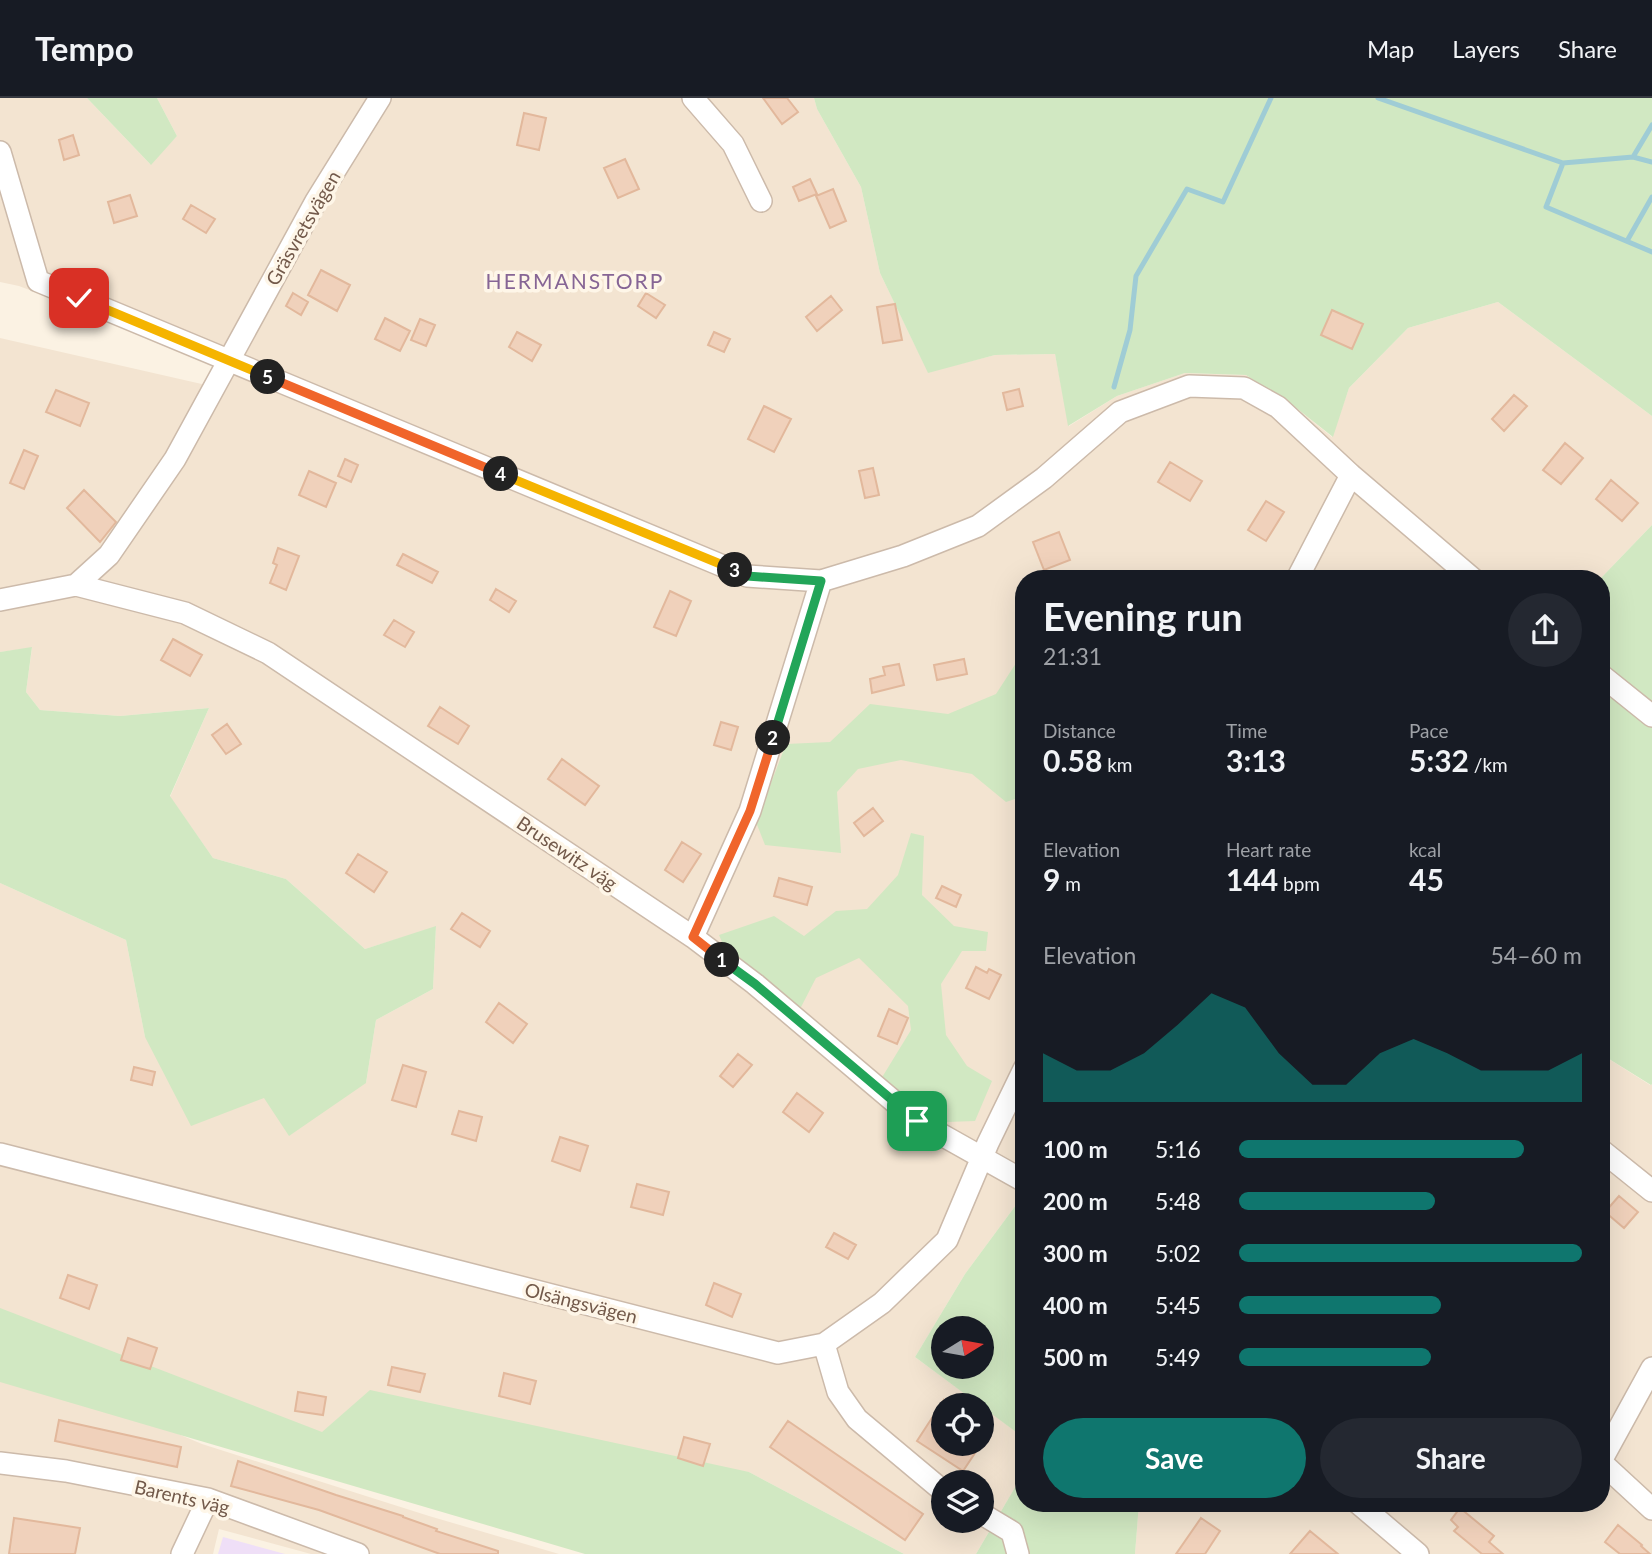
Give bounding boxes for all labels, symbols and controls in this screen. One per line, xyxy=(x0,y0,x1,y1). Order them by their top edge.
text: Tempo xyxy=(35,28,134,68)
text: Map xyxy=(1367,34,1414,63)
text: Layers xyxy=(1452,34,1520,63)
text: Share xyxy=(1558,34,1617,63)
street label: Gräsvretsvägen xyxy=(260,166,345,289)
pin xyxy=(49,268,109,328)
district label: HERMANSTORP xyxy=(486,268,664,293)
icon: check xyxy=(60,279,98,317)
pin: 5 xyxy=(250,360,286,394)
text: 5 xyxy=(262,365,273,388)
pin: 4 xyxy=(484,456,518,492)
text: 4 xyxy=(495,462,506,485)
pin: 3 xyxy=(718,552,752,588)
text: 3 xyxy=(729,558,740,581)
text: Evening run xyxy=(1043,593,1243,639)
button: share xyxy=(1508,593,1582,667)
text: 21:31 xyxy=(1043,642,1102,670)
text: Distance xyxy=(1043,719,1116,742)
text: Time xyxy=(1226,719,1267,742)
text: Pace xyxy=(1409,719,1448,742)
pin: 2 xyxy=(756,720,790,756)
text: 2 xyxy=(767,726,778,749)
text: 0.58 xyxy=(1043,742,1102,778)
text: 3:13 xyxy=(1226,742,1286,778)
text: 5:32 xyxy=(1409,742,1469,778)
text: km xyxy=(1102,753,1132,776)
text: /km xyxy=(1469,753,1508,776)
street label: Brusewitz väg xyxy=(513,811,622,895)
text: Elevation xyxy=(1043,838,1120,861)
text: Heart rate xyxy=(1226,838,1311,861)
text: kcal xyxy=(1409,838,1441,861)
text: 9 xyxy=(1043,861,1060,897)
text: 144 xyxy=(1226,861,1278,897)
text: 45 xyxy=(1409,861,1444,897)
text: m xyxy=(1060,872,1081,895)
text: bpm xyxy=(1278,872,1320,895)
text: Elevation xyxy=(1043,941,1136,969)
text: 54–60 m xyxy=(1490,941,1582,969)
pin: 1 xyxy=(704,942,740,978)
text: 1 xyxy=(716,948,727,971)
pin xyxy=(887,1091,947,1151)
icon: arrive xyxy=(898,1102,936,1140)
text: 100 m xyxy=(1043,1135,1108,1163)
text: 5:16 xyxy=(1155,1135,1201,1163)
text: 200 m xyxy=(1043,1187,1108,1215)
text: 5:48 xyxy=(1155,1187,1201,1215)
text: 300 m xyxy=(1043,1239,1108,1267)
text: 5:02 xyxy=(1155,1239,1201,1267)
street label: Olsängsvägen xyxy=(522,1277,640,1328)
text: 400 m xyxy=(1043,1291,1108,1319)
text: 5:45 xyxy=(1155,1291,1201,1319)
north arrow xyxy=(931,1316,994,1379)
map controls xyxy=(931,1316,994,1533)
text: 500 m xyxy=(1043,1343,1108,1371)
text: 5:49 xyxy=(1155,1343,1201,1371)
button: locate xyxy=(931,1393,994,1456)
button: Save xyxy=(1043,1418,1306,1498)
button: Share xyxy=(1320,1418,1582,1498)
button: layers xyxy=(931,1470,994,1533)
street label: Barents väg xyxy=(132,1474,232,1519)

